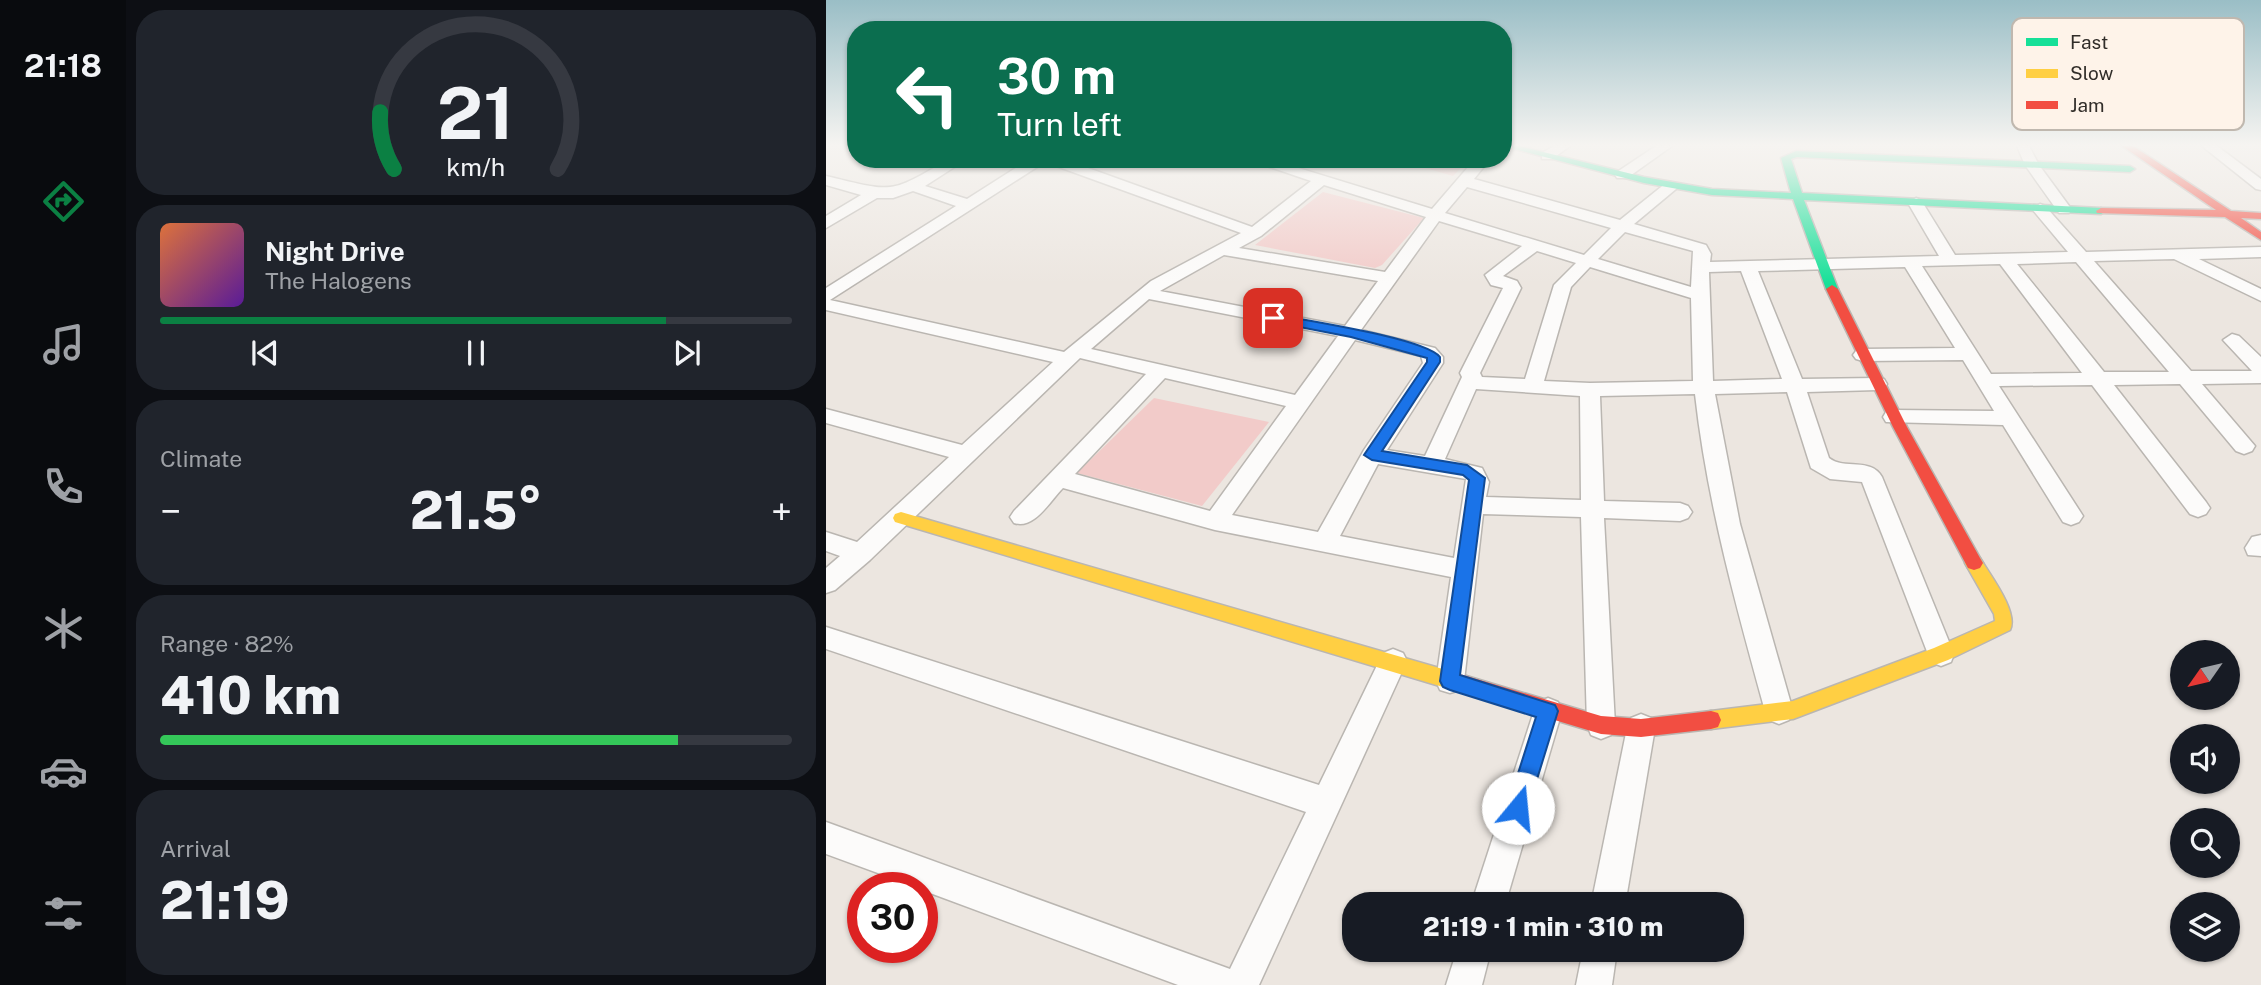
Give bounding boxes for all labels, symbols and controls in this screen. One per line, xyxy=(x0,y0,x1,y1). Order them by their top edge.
legend xyxy=(2012,18,2244,130)
text: Fast xyxy=(2070,31,2108,53)
text: 21:18 xyxy=(24,47,102,84)
text: 30 m xyxy=(997,47,1116,105)
icon: left xyxy=(882,49,973,140)
text: Slow xyxy=(2070,62,2114,84)
text: 21 xyxy=(437,70,515,155)
text: Jam xyxy=(2070,94,2104,116)
text: Turn left xyxy=(997,106,1122,143)
text: km/h xyxy=(447,151,505,181)
icon: directions xyxy=(39,177,88,226)
text: Night Drive xyxy=(265,236,405,267)
text: The Halogens xyxy=(265,267,412,294)
pin xyxy=(1243,288,1303,348)
icon: arrive xyxy=(1254,299,1292,337)
icon: music xyxy=(39,320,88,369)
icon: previous xyxy=(246,334,284,372)
icon: pause xyxy=(457,334,495,372)
icon: next xyxy=(668,334,706,372)
text: Climate xyxy=(160,445,242,472)
icon: phone xyxy=(39,462,88,511)
text: 21.5° xyxy=(410,480,542,541)
text: − xyxy=(160,489,181,534)
text: + xyxy=(771,489,792,534)
icon: climate xyxy=(39,604,88,653)
text: Range · 82% xyxy=(160,630,294,657)
north arrow xyxy=(2170,640,2240,710)
map controls xyxy=(2170,640,2240,962)
text: 410 km xyxy=(160,665,341,726)
button: sound xyxy=(2170,724,2240,794)
icon: car xyxy=(39,747,88,796)
position arrow xyxy=(1481,771,1555,845)
button: search xyxy=(2170,808,2240,878)
text: Arrival xyxy=(160,835,231,862)
text: 21:19 xyxy=(160,870,290,931)
speed limit sign: 30 xyxy=(847,872,938,963)
icon: filters xyxy=(39,889,88,938)
button: layers xyxy=(2170,892,2240,962)
text: 21:19 · 1 min · 310 m xyxy=(1423,911,1663,942)

